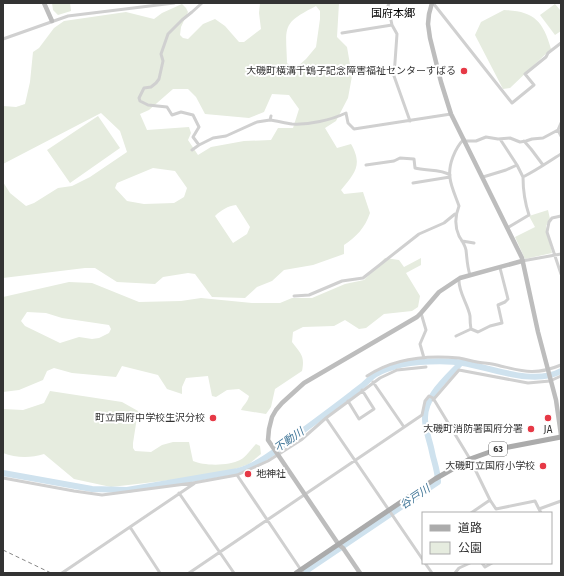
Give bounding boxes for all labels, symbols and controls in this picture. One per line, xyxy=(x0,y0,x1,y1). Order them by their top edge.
district label: 国府本郷 xyxy=(371,7,415,20)
place label: 大磯町横溝千鶴子記念障害福祉センターすばる xyxy=(246,65,456,77)
marker: 大磯町横溝千鶴子記念障害福祉センターすばる xyxy=(459,66,469,76)
place label: 町立国府中学校生沢分校 xyxy=(95,412,205,424)
marker: 町立国府中学校生沢分校 xyxy=(208,413,218,423)
marker: JA xyxy=(543,413,553,423)
place label: 大磯町消防署国府分署 xyxy=(423,423,523,435)
marker: 大磯町消防署国府分署 xyxy=(526,424,536,434)
place label: JA xyxy=(544,424,553,436)
water label: 不動川 xyxy=(272,425,307,455)
road number: 63 xyxy=(489,442,507,456)
place label: 大磯町立国府小学校 xyxy=(445,460,535,472)
marker: 大磯町立国府小学校 xyxy=(538,461,548,471)
place label: 地神社 xyxy=(256,468,286,480)
marker: 地神社 xyxy=(243,469,253,479)
water label: 谷戸川 xyxy=(398,482,433,512)
legend xyxy=(422,512,552,564)
text: 道路 xyxy=(458,521,482,535)
text: 公園 xyxy=(458,541,482,555)

